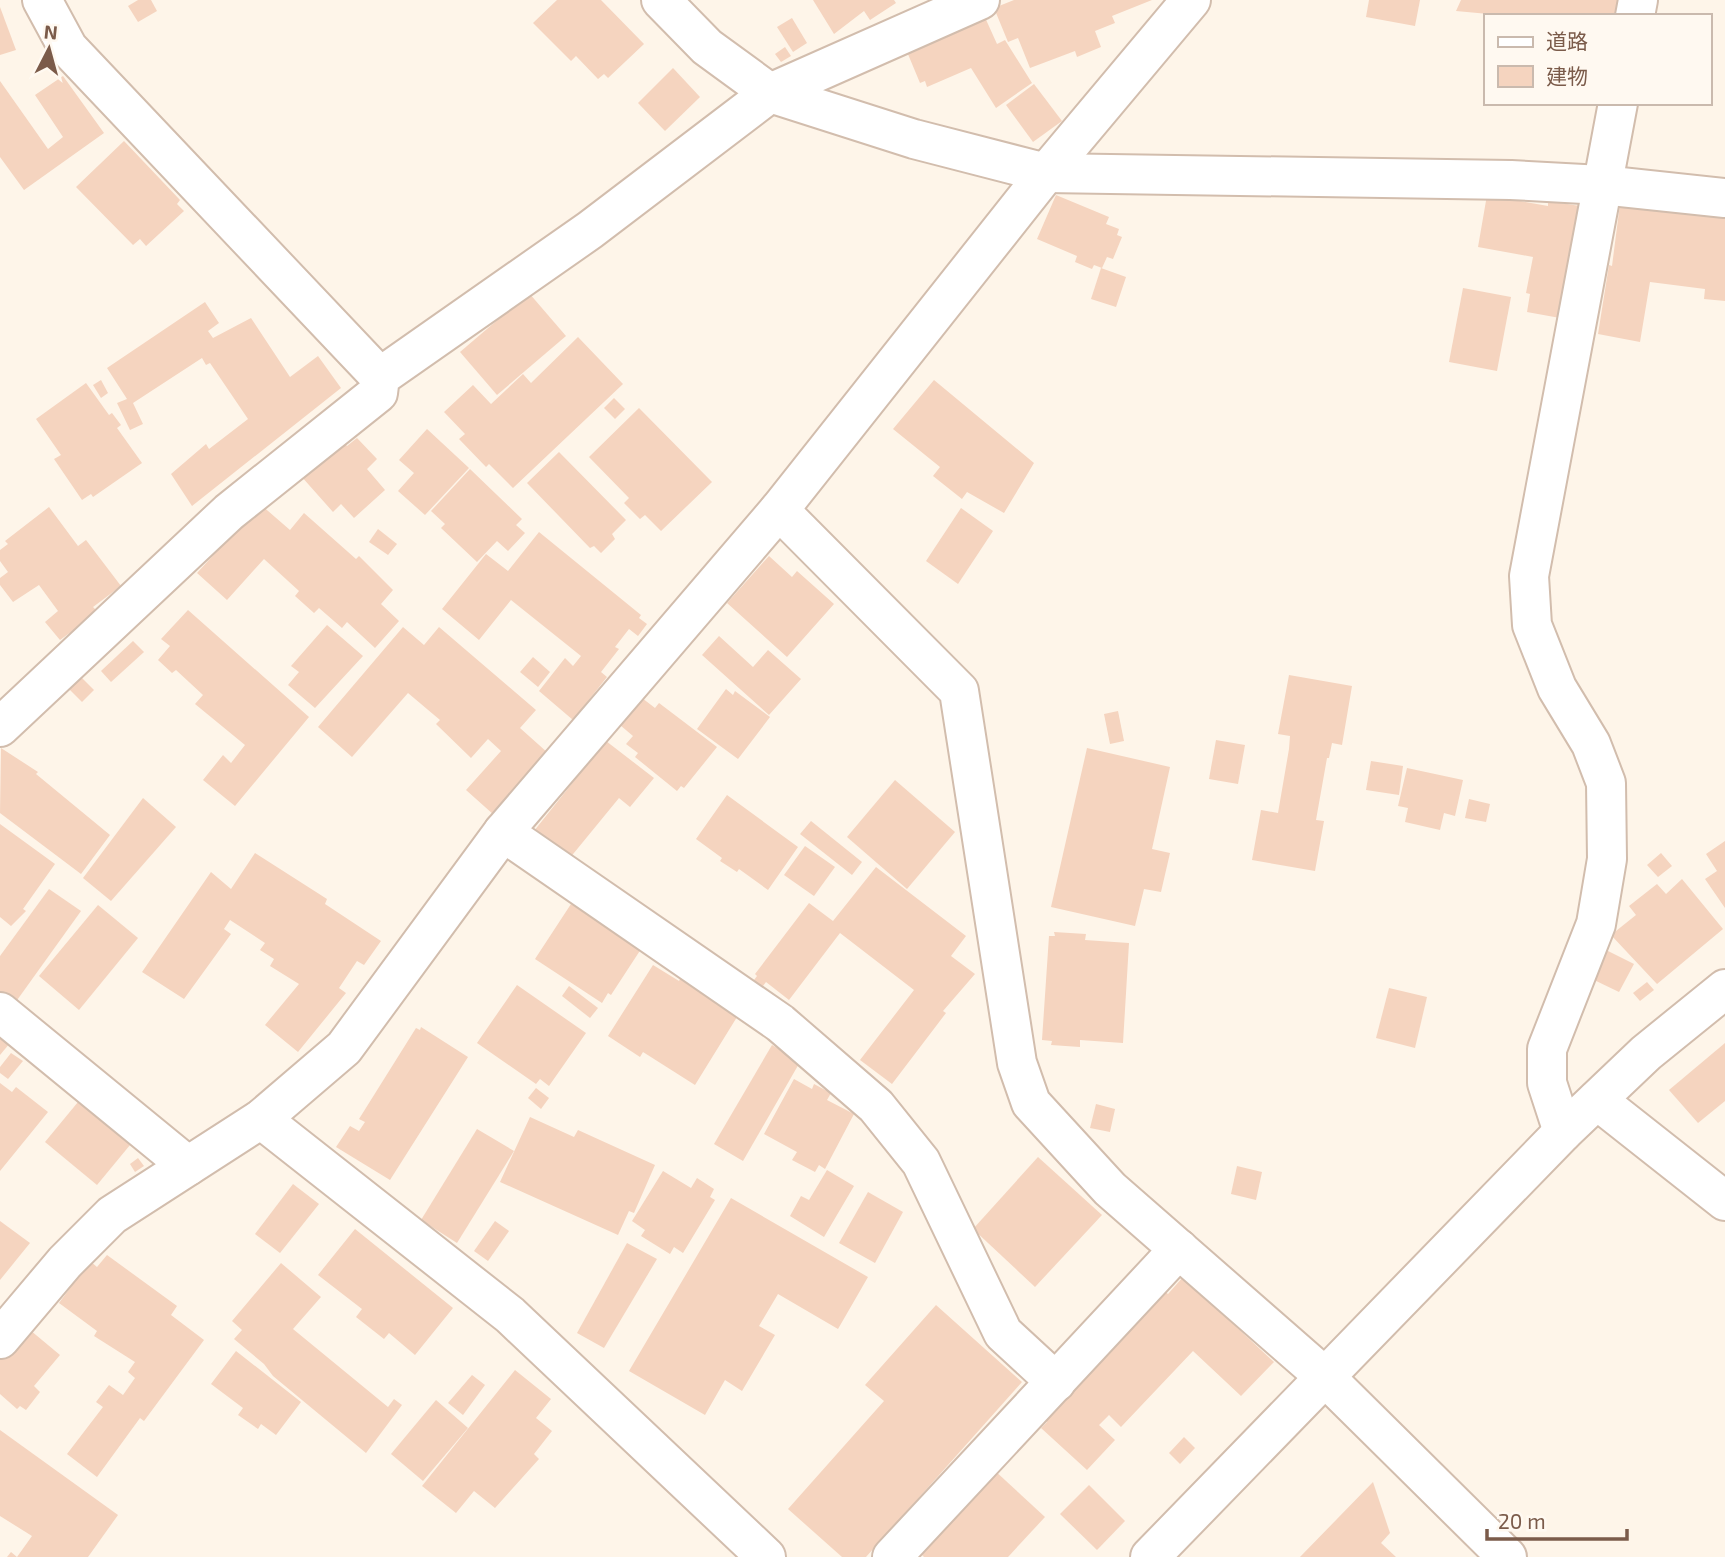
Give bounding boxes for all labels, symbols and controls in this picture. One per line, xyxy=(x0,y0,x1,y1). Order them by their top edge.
north arrow xyxy=(14,14,84,84)
legend xyxy=(1484,14,1711,105)
text: N xyxy=(43,19,59,44)
text: 道路 xyxy=(1546,28,1588,53)
text: 建物 xyxy=(1546,63,1588,88)
scale bar xyxy=(1487,1498,1627,1542)
text: 20 m xyxy=(1498,1508,1546,1533)

